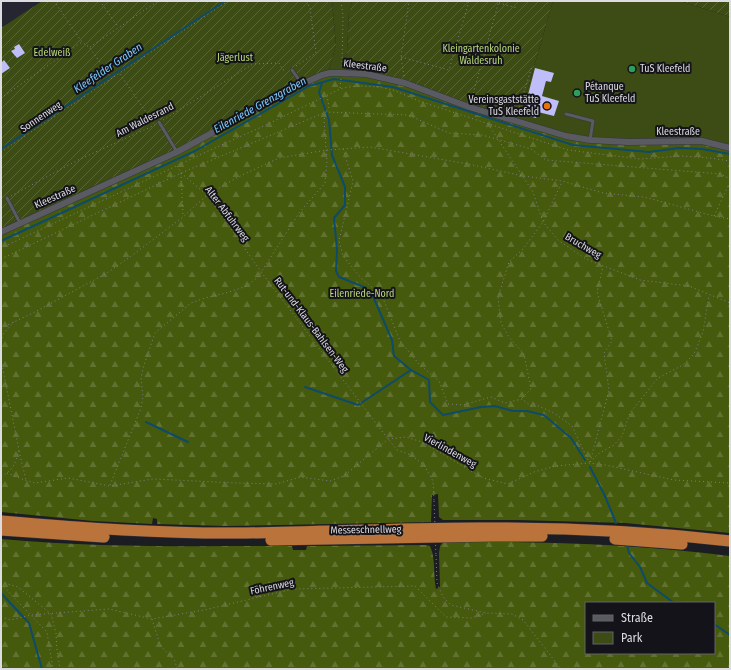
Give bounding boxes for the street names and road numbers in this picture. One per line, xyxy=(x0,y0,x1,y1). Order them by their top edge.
street label: Kleestraße xyxy=(343,57,387,75)
street label: Sonnenweg xyxy=(18,99,64,135)
street label: Am Waldesrand xyxy=(114,100,176,140)
street label: Kleestraße xyxy=(656,126,700,138)
street label: Kleestraße xyxy=(33,183,77,211)
street label: Alter Abfuhrweg xyxy=(202,184,252,244)
street label: Bruchweg xyxy=(563,231,604,261)
street label: Rut-und-Klaus-Bahlsen-Weg xyxy=(271,275,351,375)
street label: Vierlindenweg xyxy=(422,432,479,471)
street label: Messeschnellweg xyxy=(330,523,402,537)
street label: Föhrenweg xyxy=(249,576,295,597)

